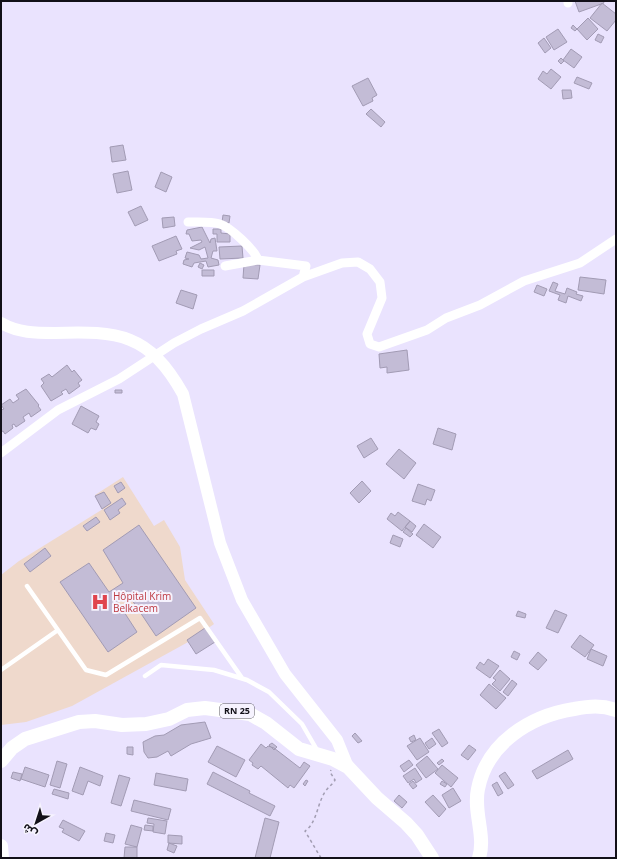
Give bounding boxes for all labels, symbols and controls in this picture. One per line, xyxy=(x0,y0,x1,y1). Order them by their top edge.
place label: Hôpital Krim Belkacem xyxy=(113,589,171,615)
hospital icon: Hôpital Krim Belkacem xyxy=(90,592,110,612)
road number: RN 25 xyxy=(220,704,254,718)
north arrow xyxy=(16,803,56,843)
text: ش xyxy=(19,821,40,842)

